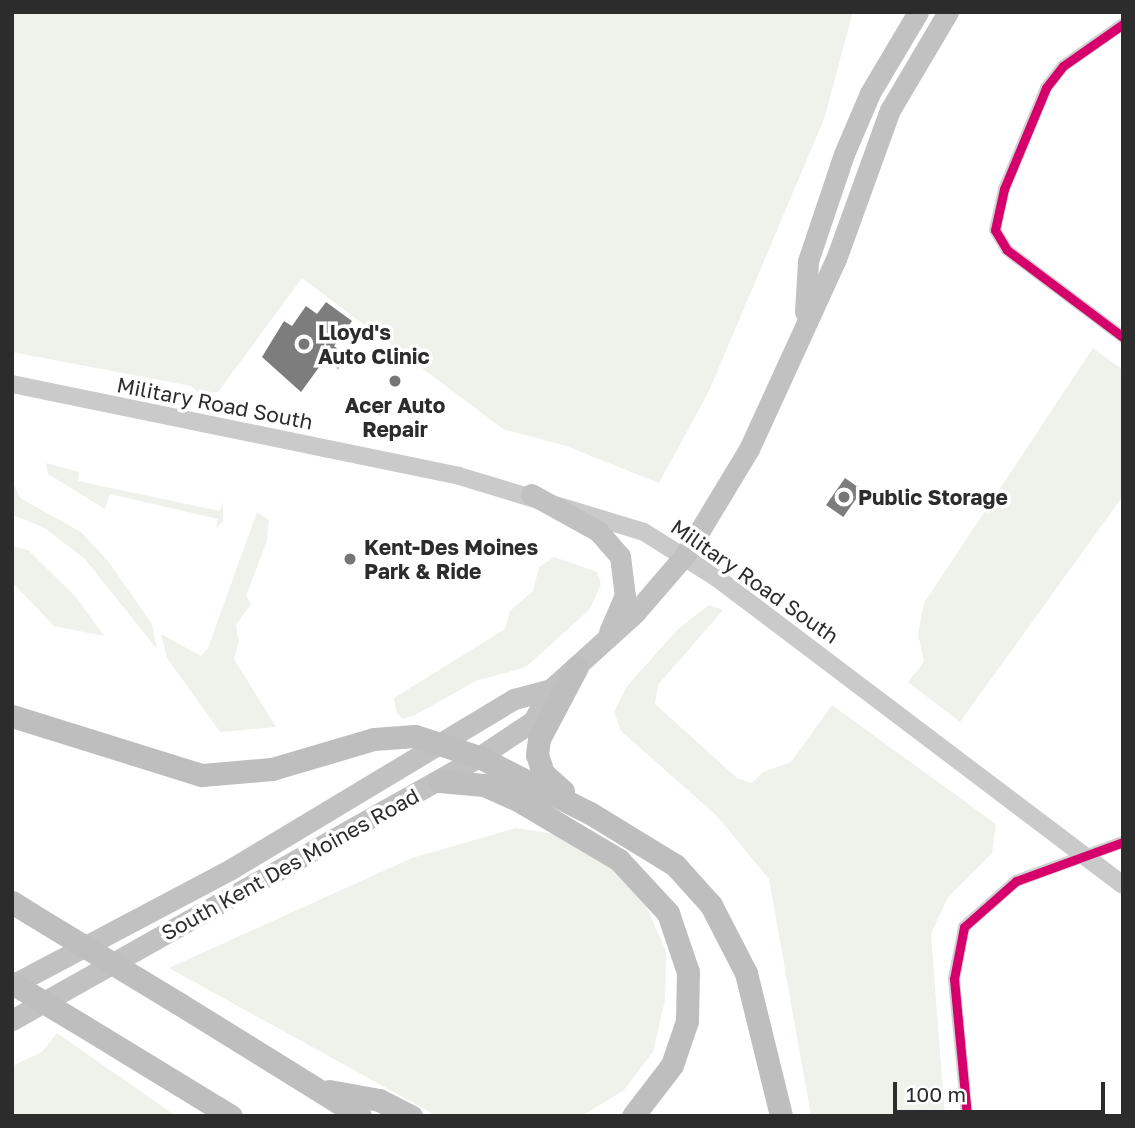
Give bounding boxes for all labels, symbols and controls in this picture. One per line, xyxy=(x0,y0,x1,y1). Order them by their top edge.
place label: Lloyd's Auto Clinic xyxy=(318,319,430,369)
marker: Lloyd's Auto Clinic xyxy=(296,336,312,352)
street label: Military Road South xyxy=(115,372,315,434)
marker: Acer Auto Repair xyxy=(387,373,403,389)
place label: Acer Auto Repair xyxy=(345,392,445,442)
place label: Public Storage xyxy=(858,484,1008,510)
marker: Public Storage xyxy=(836,489,852,505)
street label: Military Road South xyxy=(666,514,844,648)
place label: Kent-Des Moines Park & Ride xyxy=(364,534,538,584)
marker: Kent-Des Moines Park & Ride xyxy=(342,551,358,567)
street label: South Kent Des Moines Road xyxy=(157,783,423,945)
scale bar xyxy=(897,1068,1109,1112)
text: 100 m xyxy=(906,1081,966,1107)

